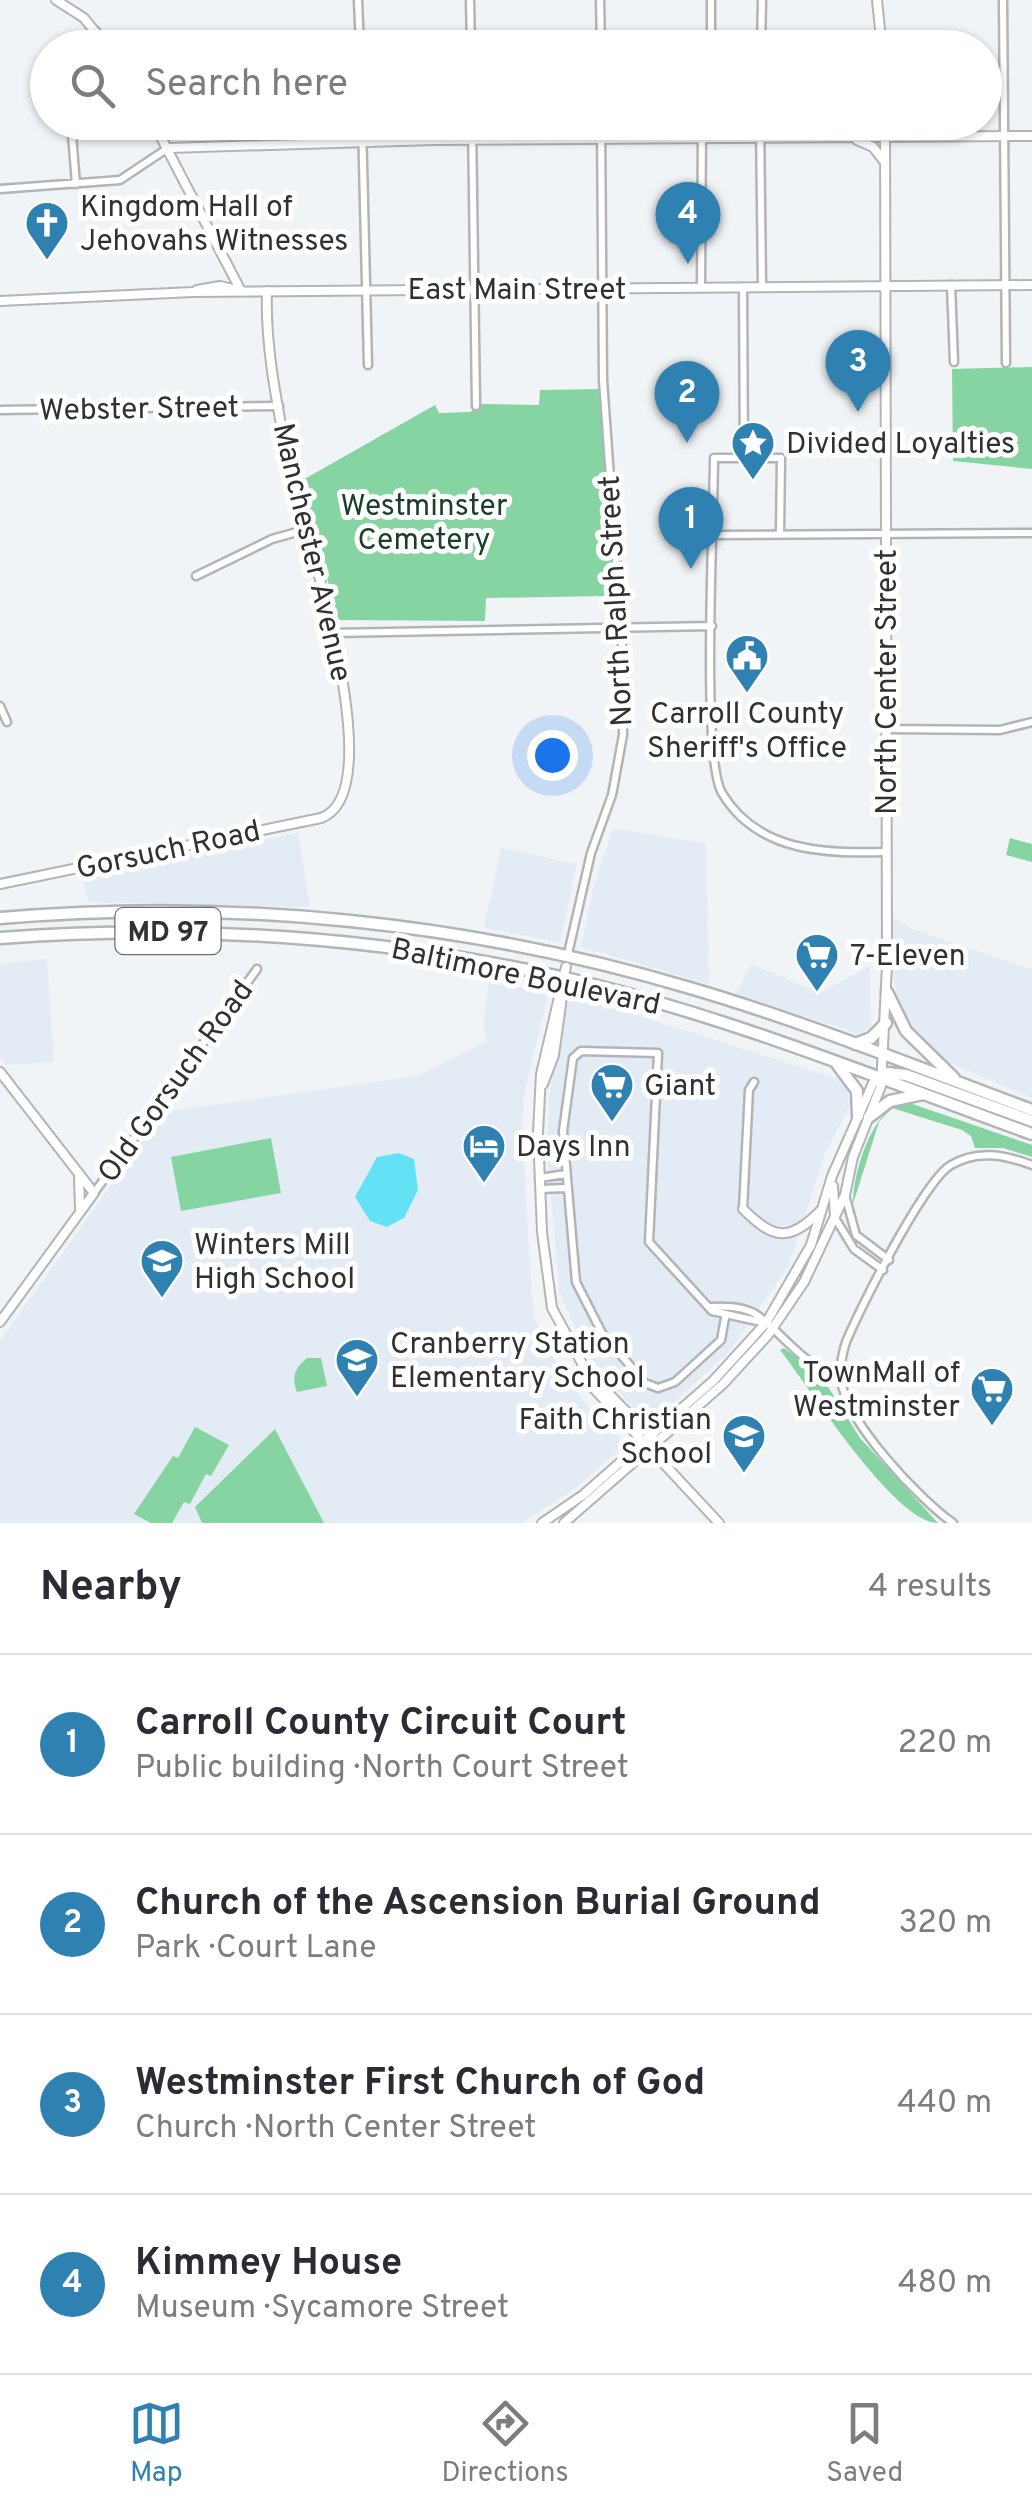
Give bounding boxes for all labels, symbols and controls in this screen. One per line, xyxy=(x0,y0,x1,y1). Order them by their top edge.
search box xyxy=(30,30,1002,140)
icon: search xyxy=(65,58,120,113)
text: Search here xyxy=(145,61,348,110)
pin: 4 xyxy=(656,182,720,264)
place label: Kingdom Hall of Jehovahs Witnesses xyxy=(80,190,348,261)
church icon: Kingdom Hall of Jehovahs Witnesses xyxy=(24,200,70,261)
street label: East Main Street xyxy=(408,273,626,310)
pin: 3 xyxy=(826,330,890,412)
pin: 2 xyxy=(654,360,720,443)
street label: Webster Street xyxy=(39,390,239,431)
street label: Manchester Avenue xyxy=(263,420,358,685)
place icon: Divided Loyalties xyxy=(730,420,776,481)
place label: Divided Loyalties xyxy=(786,427,1015,464)
street label: North Ralph Street xyxy=(592,474,643,727)
pin: 1 xyxy=(658,486,724,569)
park label: Westminster Cemetery xyxy=(340,489,508,560)
street label: North Center Street xyxy=(870,549,907,815)
public building icon: Carroll County Sheriff's Office xyxy=(724,633,770,694)
place label: Carroll County Sheriff's Office xyxy=(647,697,847,768)
your location xyxy=(527,730,578,781)
street label: Gorsuch Road xyxy=(73,814,264,889)
road number: MD 97 xyxy=(116,908,220,954)
street label: Baltimore Boulevard xyxy=(388,932,663,1025)
supermarket icon: 7-Eleven xyxy=(794,932,840,993)
place label: 7-Eleven xyxy=(850,939,966,976)
street label: Old Gorsuch Road xyxy=(91,974,263,1191)
supermarket icon: Giant xyxy=(589,1062,635,1123)
place label: Giant xyxy=(644,1069,716,1106)
hotel icon: Days Inn xyxy=(461,1123,507,1184)
place label: Days Inn xyxy=(516,1130,631,1167)
place label: Winters Mill High School xyxy=(194,1228,355,1299)
school or university icon: Winters Mill High School xyxy=(139,1238,185,1299)
place label: Cranberry Station Elementary School xyxy=(390,1327,645,1398)
school or university icon: Cranberry Station Elementary School xyxy=(334,1337,380,1398)
place label: TownMall of Westminster xyxy=(793,1356,960,1427)
supermarket icon: TownMall of Westminster xyxy=(969,1366,1015,1427)
place label: Faith Christian School xyxy=(518,1403,712,1474)
school or university icon: Faith Christian School xyxy=(721,1413,767,1474)
text: Nearby xyxy=(40,1562,182,1615)
text: 4 results xyxy=(868,1568,992,1608)
text: Carroll County Circuit Court xyxy=(135,1700,626,1749)
text: 1 xyxy=(66,1724,79,1764)
text: 220 m xyxy=(898,1724,992,1764)
text: Public building · North Court Street xyxy=(135,1749,629,1789)
text: Church of the Ascension Burial Ground xyxy=(135,1880,821,1929)
text: 2 xyxy=(63,1904,82,1944)
text: 320 m xyxy=(899,1904,992,1944)
text: Park · Court Lane xyxy=(135,1929,376,1969)
text: Westminster First Church of God xyxy=(135,2060,705,2109)
text: 3 xyxy=(63,2084,82,2124)
text: 440 m xyxy=(897,2084,992,2124)
text: Church · North Center Street xyxy=(135,2109,536,2149)
text: Kimmey House xyxy=(135,2240,402,2289)
text: 4 xyxy=(62,2264,83,2304)
text: 480 m xyxy=(898,2264,992,2304)
text: Museum · Sycamore Street xyxy=(135,2289,509,2329)
tab: Map xyxy=(129,2396,184,2492)
tab: Directions xyxy=(441,2396,569,2492)
tab: Saved xyxy=(826,2396,903,2492)

